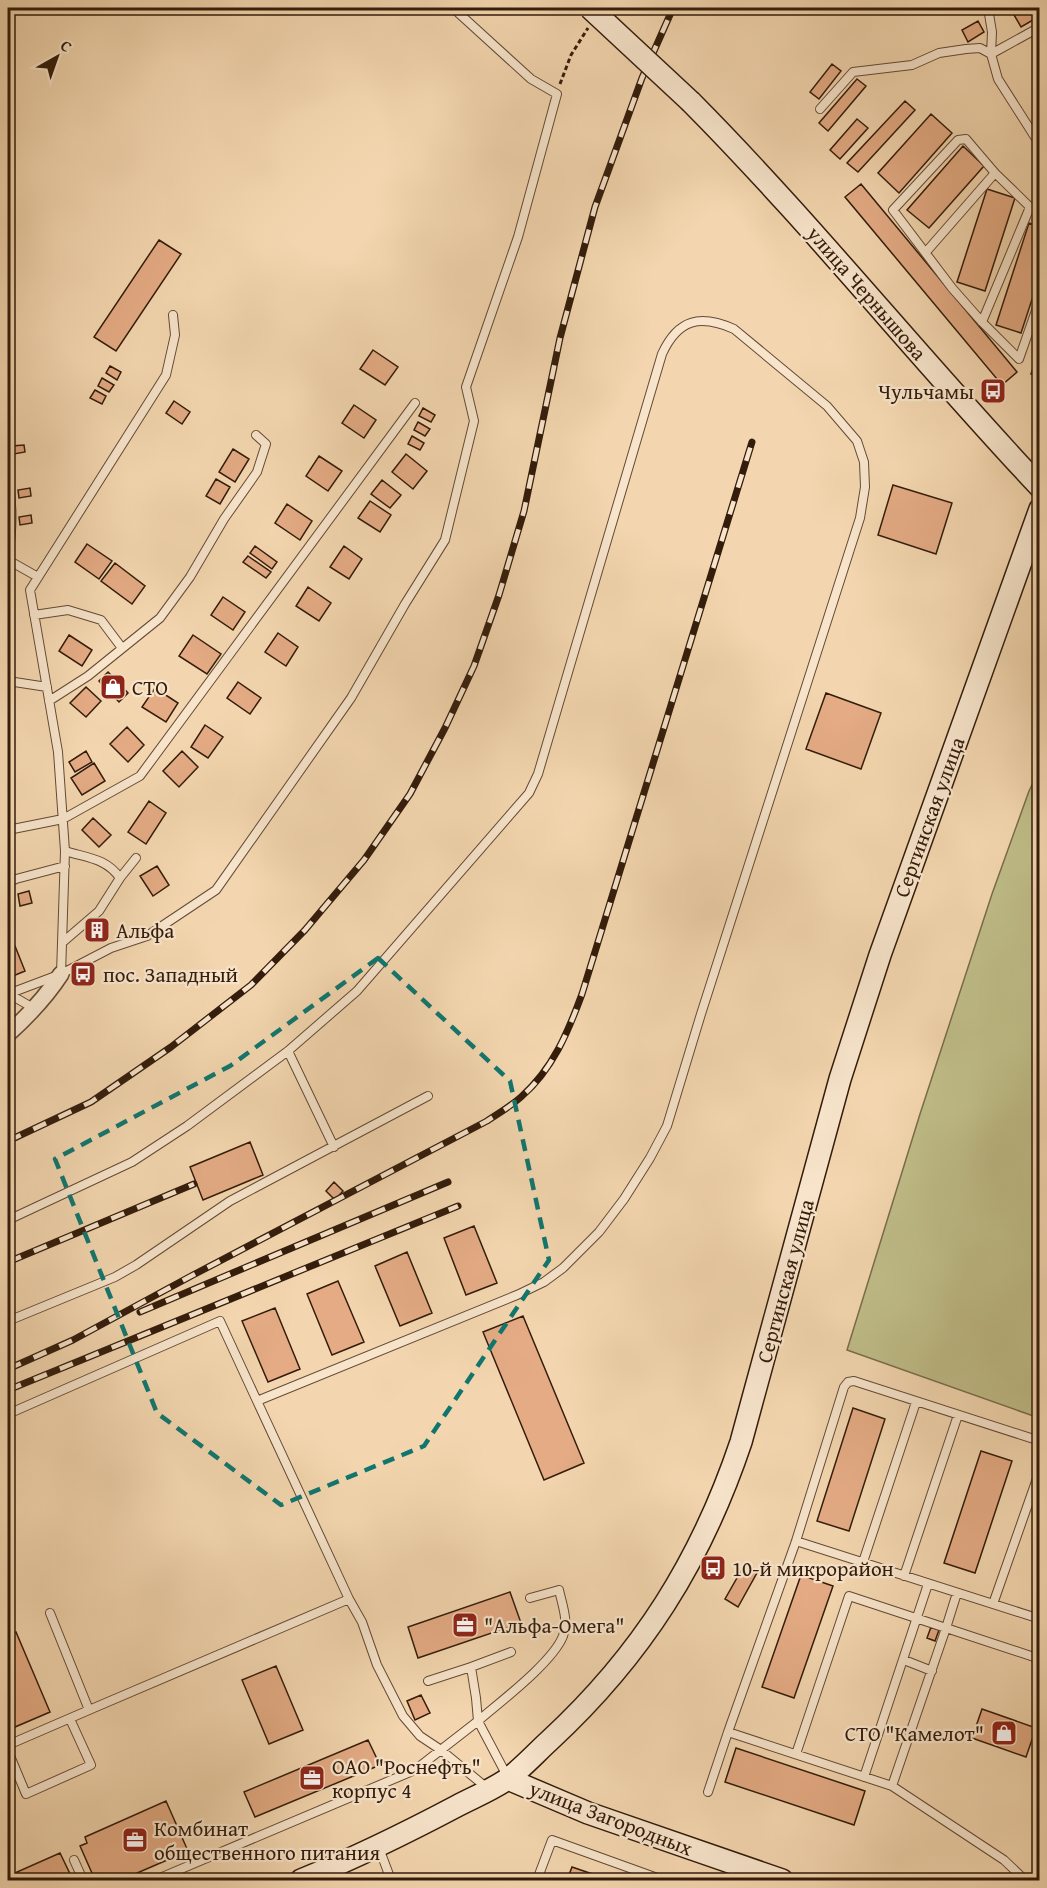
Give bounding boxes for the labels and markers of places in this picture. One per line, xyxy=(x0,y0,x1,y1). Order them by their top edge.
place label: Чульчамы xyxy=(878,376,974,407)
bus stop icon: Чульчамы xyxy=(978,376,1008,406)
shop icon: СТО xyxy=(98,672,128,702)
place label: СТО xyxy=(132,672,168,703)
building icon: Альфа xyxy=(82,915,112,945)
place label: Альфа xyxy=(116,915,174,946)
bus stop icon: пос. Западный xyxy=(68,959,98,989)
place label: пос. Западный xyxy=(103,959,238,990)
bus stop icon: 10-й микрорайон xyxy=(698,1553,728,1583)
place label: 10-й микрорайон xyxy=(732,1553,894,1584)
office icon: "Альфа-Омега" xyxy=(450,1610,480,1640)
place label: "Альфа-Омега" xyxy=(484,1610,624,1641)
place label: СТО "Камелот" xyxy=(845,1718,984,1749)
shop icon: СТО "Камелот" xyxy=(989,1718,1019,1748)
place label: ОАО "Роснефть" корпус 4 xyxy=(332,1751,481,1806)
office icon: ОАО "Роснефть" корпус 4 xyxy=(297,1763,327,1793)
place label: Комбинат общественного питания xyxy=(154,1813,381,1868)
office icon: Комбинат общественного питания xyxy=(120,1825,150,1855)

